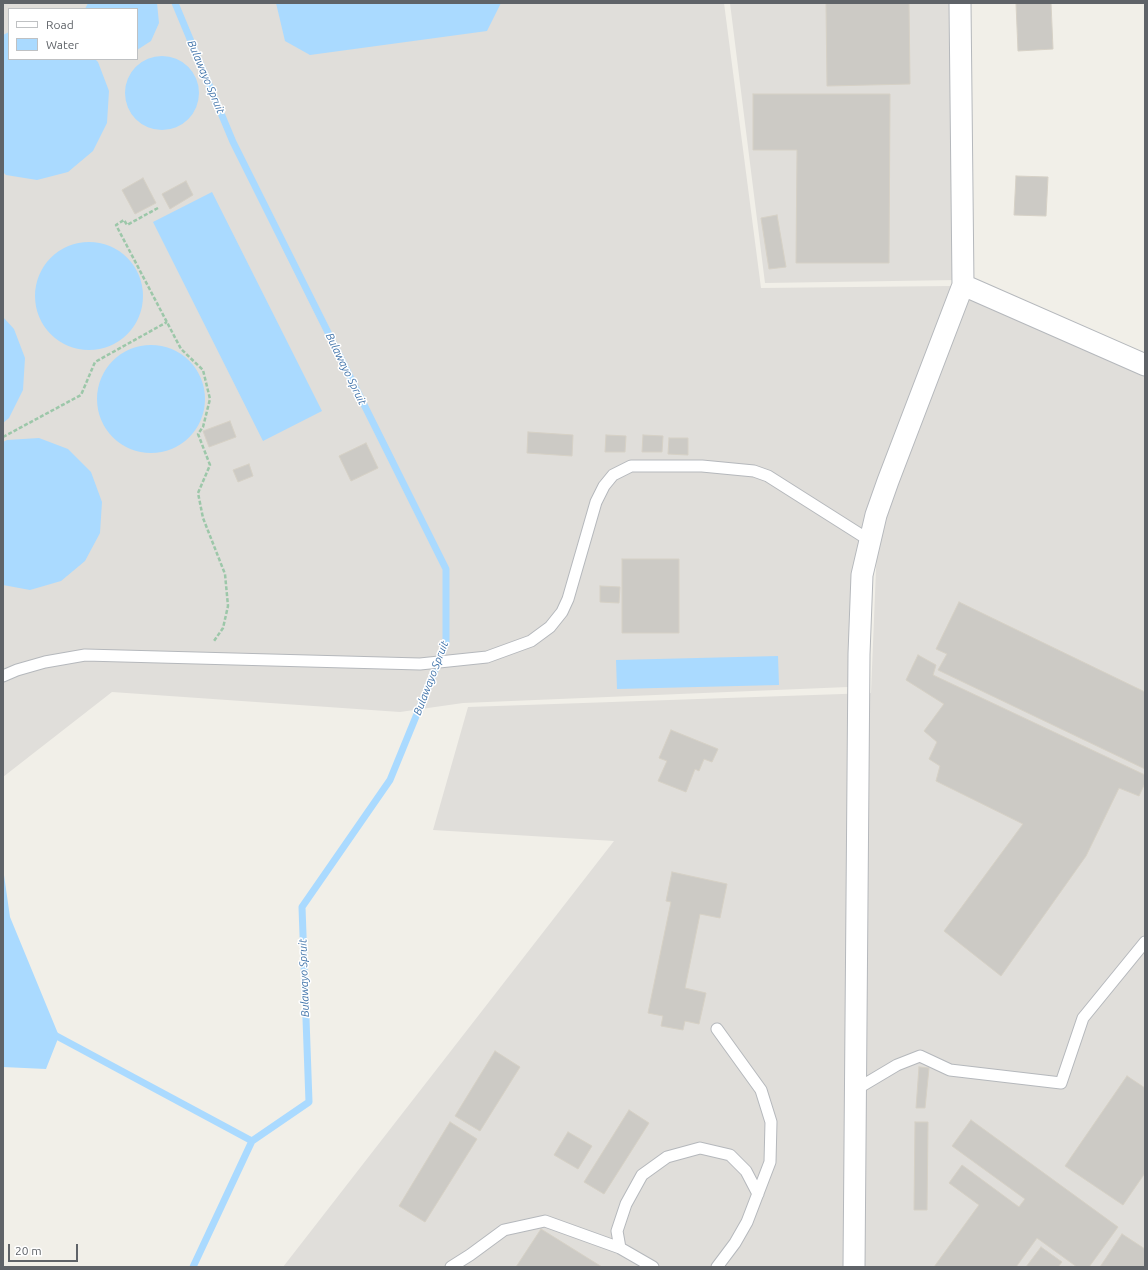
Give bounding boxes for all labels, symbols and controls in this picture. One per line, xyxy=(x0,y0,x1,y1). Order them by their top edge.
legend xyxy=(8,8,138,60)
text: Road xyxy=(46,18,74,31)
text: Water xyxy=(46,38,79,51)
water label: Bulawayo Spruit xyxy=(185,38,227,116)
water label: Bulawayo Spruit xyxy=(323,331,369,407)
water label: Bulawayo Spruit xyxy=(411,639,451,717)
water label: Bulawayo Spruit xyxy=(296,939,312,1017)
scale bar xyxy=(10,1236,80,1262)
text: 20 m xyxy=(15,1244,42,1257)

